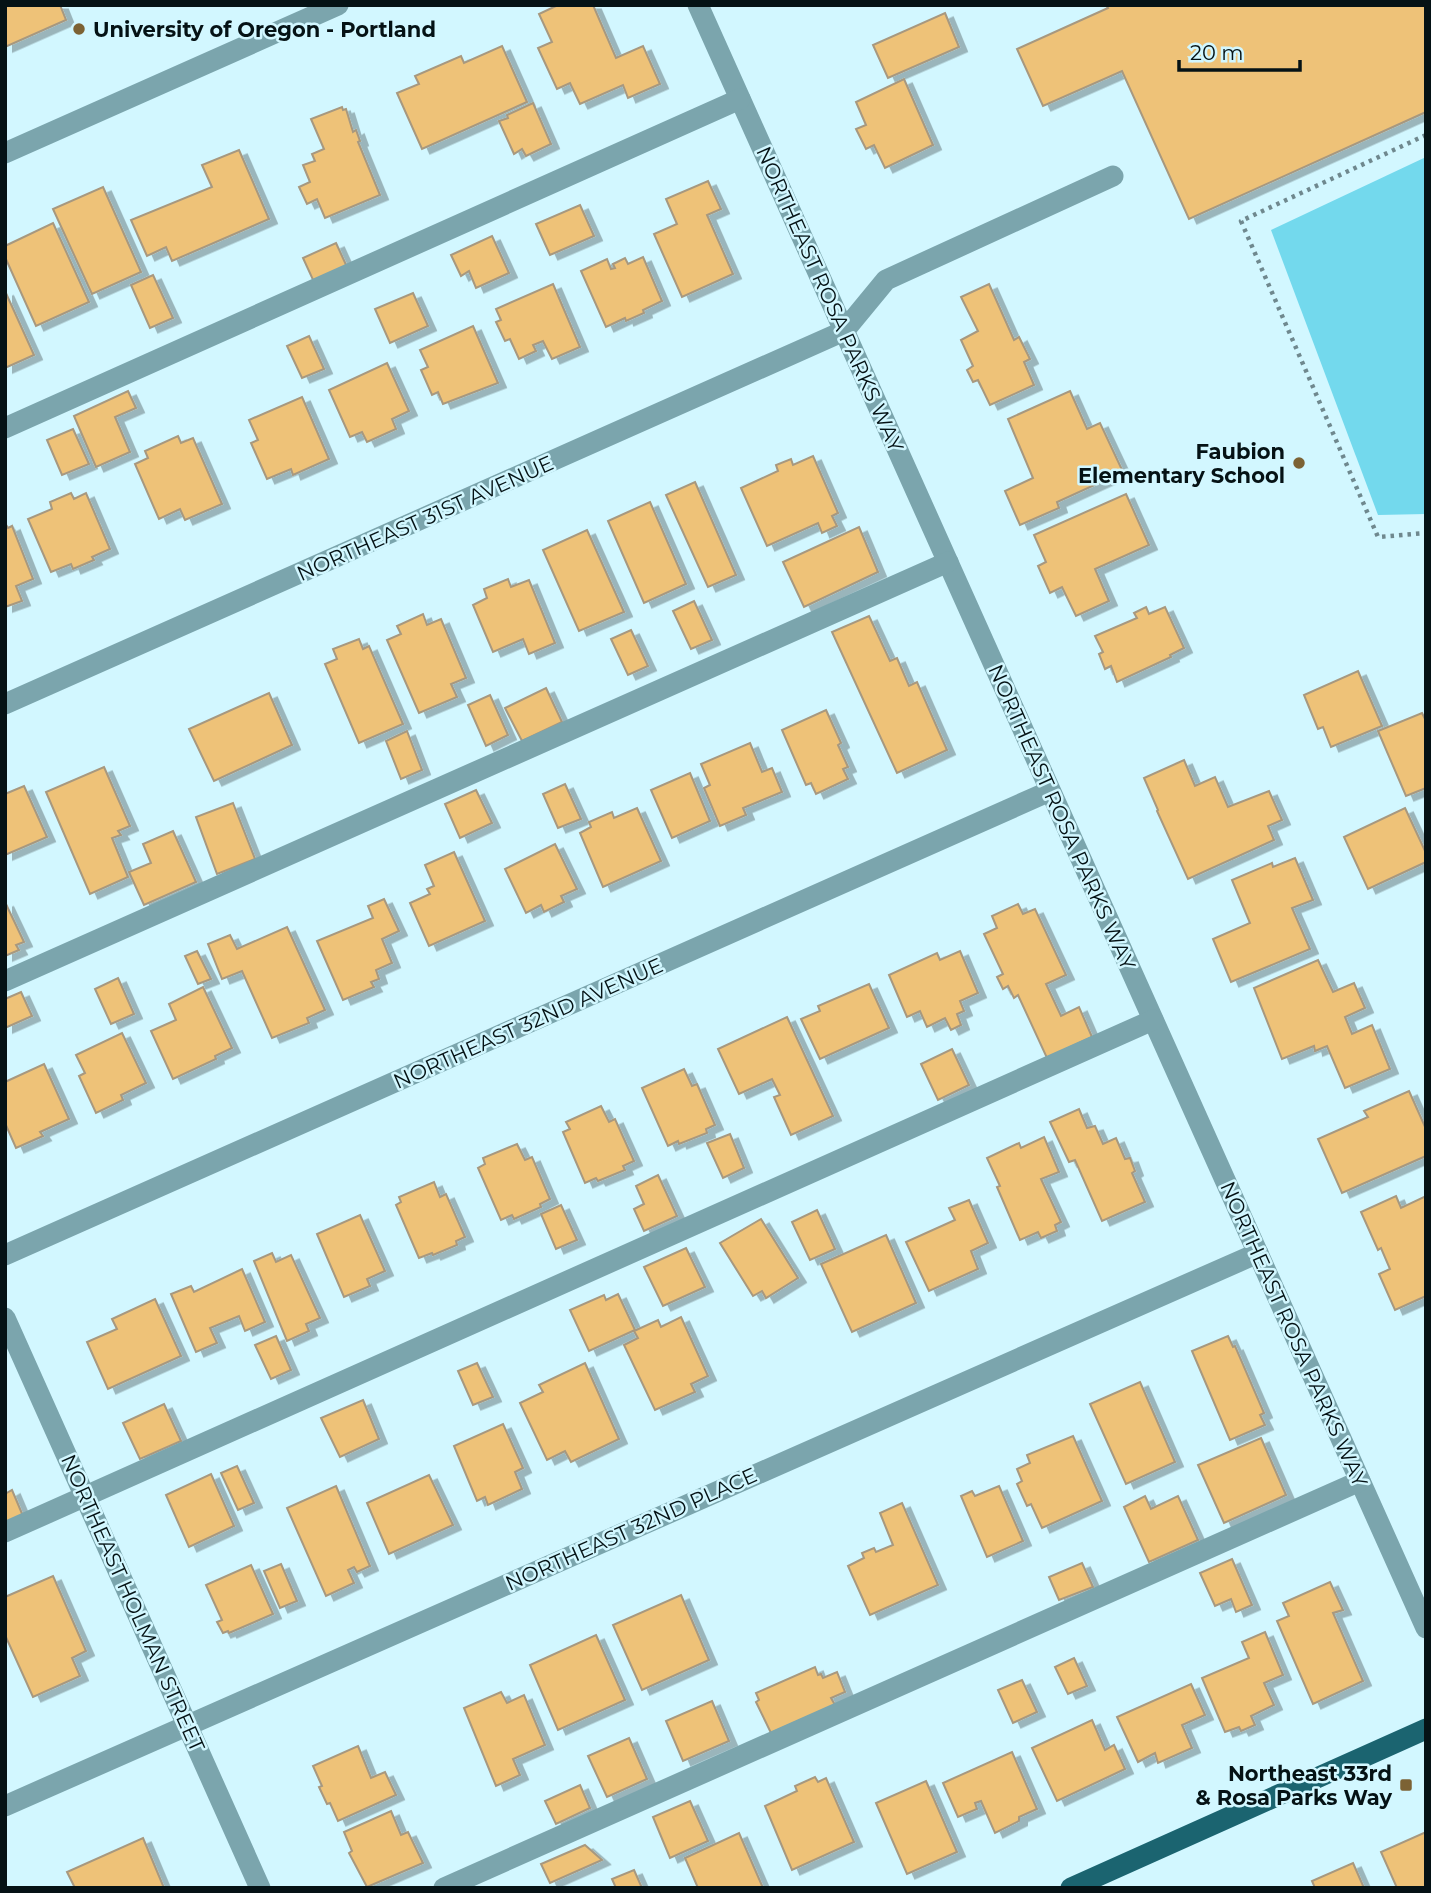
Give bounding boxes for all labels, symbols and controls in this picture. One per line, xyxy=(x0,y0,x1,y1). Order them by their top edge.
place label: University of Oregon - Portland xyxy=(93,17,436,42)
marker: University of Oregon - Portland xyxy=(71,21,87,37)
scale bar xyxy=(1179,28,1300,72)
text: 20 m xyxy=(1190,40,1244,65)
street label: NORTHEAST ROSA PARKS WAY xyxy=(751,142,909,456)
place label: Faubion Elementary School xyxy=(1078,439,1285,488)
street label: NORTHEAST 31ST AVENUE xyxy=(293,450,557,586)
marker: Faubion Elementary School xyxy=(1291,455,1307,471)
street label: NORTHEAST ROSA PARKS WAY xyxy=(983,660,1141,974)
street label: NORTHEAST 32ND AVENUE xyxy=(389,952,667,1094)
street label: NORTHEAST ROSA PARKS WAY xyxy=(1215,1177,1373,1491)
street label: NORTHEAST HOLMAN STREET xyxy=(56,1450,210,1756)
street label: NORTHEAST 32ND PLACE xyxy=(501,1462,761,1596)
place label: Northeast 33rd & Rosa Parks Way xyxy=(1195,1761,1392,1810)
marker: Northeast 33rd & Rosa Parks Way xyxy=(1398,1777,1414,1793)

